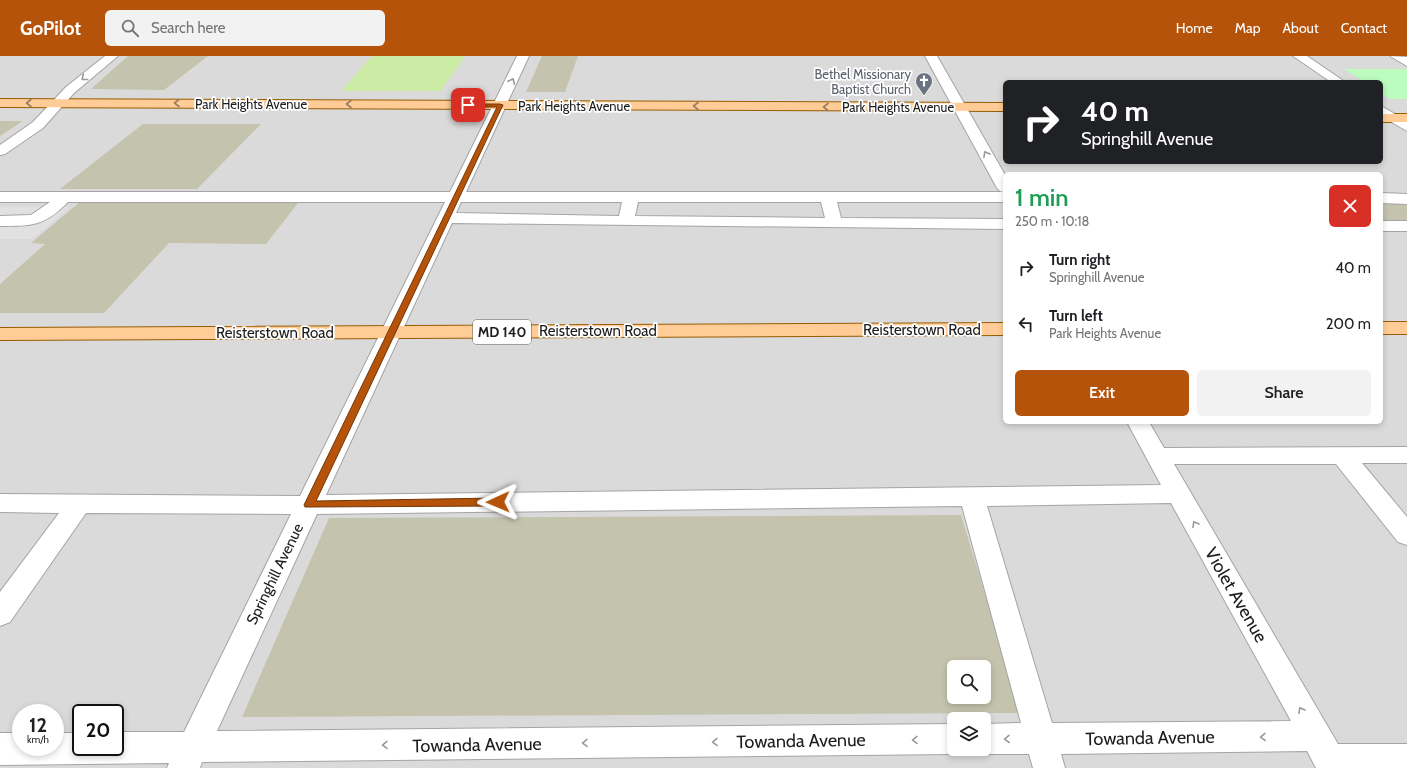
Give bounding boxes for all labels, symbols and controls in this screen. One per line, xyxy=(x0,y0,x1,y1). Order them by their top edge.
search box xyxy=(105,10,385,46)
text: GoPilot xyxy=(20,17,81,40)
icon: search xyxy=(119,17,141,39)
text: Search here xyxy=(151,19,225,37)
text: Home xyxy=(1176,19,1213,37)
text: Map xyxy=(1235,19,1260,37)
text: About xyxy=(1282,19,1319,37)
text: Contact xyxy=(1341,19,1387,37)
place label: Bethel Missionary Baptist Church xyxy=(814,66,911,97)
church icon: Bethel Missionary Baptist Church xyxy=(914,71,934,96)
one-way arrow xyxy=(81,74,89,81)
one-way arrow xyxy=(507,77,515,85)
pin xyxy=(451,88,485,122)
icon: arrive xyxy=(457,94,479,116)
text: 40 m xyxy=(1081,94,1149,128)
street label: Park Heights Avenue xyxy=(195,96,307,112)
icon: right xyxy=(1015,96,1067,148)
street label: Park Heights Avenue xyxy=(518,98,630,114)
one-way arrow xyxy=(26,99,32,107)
one-way arrow xyxy=(174,99,180,107)
street label: Park Heights Avenue xyxy=(842,99,954,115)
one-way arrow xyxy=(346,100,352,108)
one-way arrow xyxy=(693,102,699,110)
one-way arrow xyxy=(823,103,829,111)
text: Springhill Avenue xyxy=(1081,128,1213,150)
one-way arrow xyxy=(983,151,990,158)
text: 1 min xyxy=(1015,183,1069,212)
button: close xyxy=(1329,185,1371,227)
text: 250 m · 10:18 xyxy=(1015,213,1089,229)
text: Turn right xyxy=(1049,251,1110,269)
icon: right xyxy=(1015,257,1037,279)
text: 40 m xyxy=(1335,259,1371,277)
text: Springhill Avenue xyxy=(1049,269,1144,285)
text: Turn left xyxy=(1049,307,1103,325)
icon: left xyxy=(1015,313,1037,335)
text: 200 m xyxy=(1326,315,1371,333)
road number: MD 140 xyxy=(473,320,531,344)
street label: Reisterstown Road xyxy=(863,321,981,339)
street label: Reisterstown Road xyxy=(539,322,657,340)
street label: Reisterstown Road xyxy=(216,324,334,342)
text: Park Heights Avenue xyxy=(1049,325,1161,341)
button: Exit xyxy=(1015,370,1189,416)
button: Share xyxy=(1197,370,1371,416)
position arrow xyxy=(477,481,519,523)
street label: Springhill Avenue xyxy=(243,520,307,627)
one-way arrow xyxy=(1193,521,1200,528)
street label: Violet Avenue xyxy=(1200,544,1272,646)
map controls xyxy=(947,660,991,756)
button: search xyxy=(947,660,991,704)
speed limit sign: 20 xyxy=(72,704,124,756)
one-way arrow xyxy=(1299,707,1306,714)
button: layers xyxy=(947,712,991,756)
text: 12 xyxy=(29,713,47,737)
street label: Towanda Avenue xyxy=(1085,726,1215,750)
street label: Towanda Avenue xyxy=(736,729,866,753)
text: km/h xyxy=(27,733,49,746)
street label: Towanda Avenue xyxy=(412,733,542,757)
one-way arrow xyxy=(1260,733,1266,741)
one-way arrow xyxy=(1004,735,1010,743)
one-way arrow xyxy=(912,736,918,744)
one-way arrow xyxy=(712,738,718,746)
one-way arrow xyxy=(582,739,588,747)
one-way arrow xyxy=(382,741,388,750)

